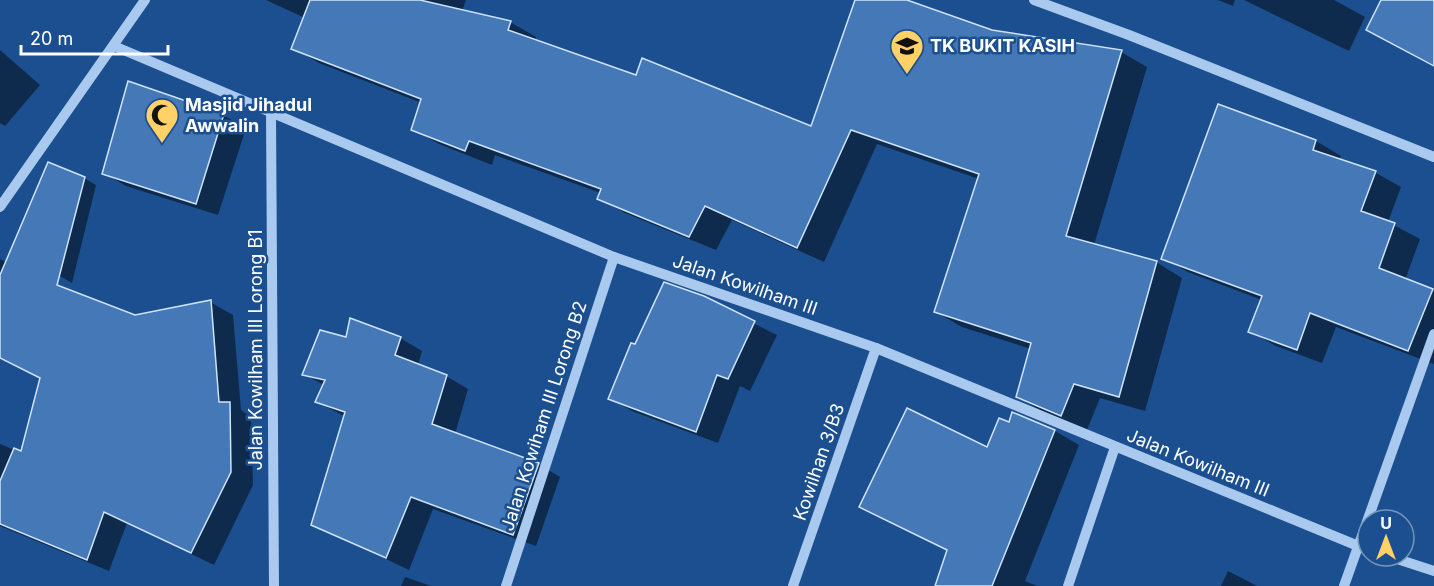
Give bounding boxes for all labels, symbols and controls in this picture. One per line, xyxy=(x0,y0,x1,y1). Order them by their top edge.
scale bar xyxy=(21,18,168,56)
text: 20 m xyxy=(30,28,73,49)
school or university icon: TK BUKIT KASIH xyxy=(889,28,925,75)
place label: TK BUKIT KASIH xyxy=(930,35,1075,56)
place label: Masjid Jihadul Awwalin xyxy=(185,94,312,136)
mosque icon: Masjid Jihadul Awwalin xyxy=(144,97,180,144)
street label: Jalan Kowilham III Lorong B1 xyxy=(245,229,266,471)
street label: Jalan Kowilham III xyxy=(670,250,820,319)
street label: Jalan Kowiham III Lorong B2 xyxy=(496,298,591,533)
street label: Kowilhan 3/B3 xyxy=(789,401,848,523)
street label: Jalan Kowilham III xyxy=(1124,424,1273,501)
north arrow xyxy=(1356,508,1416,568)
text: U xyxy=(1380,513,1392,533)

